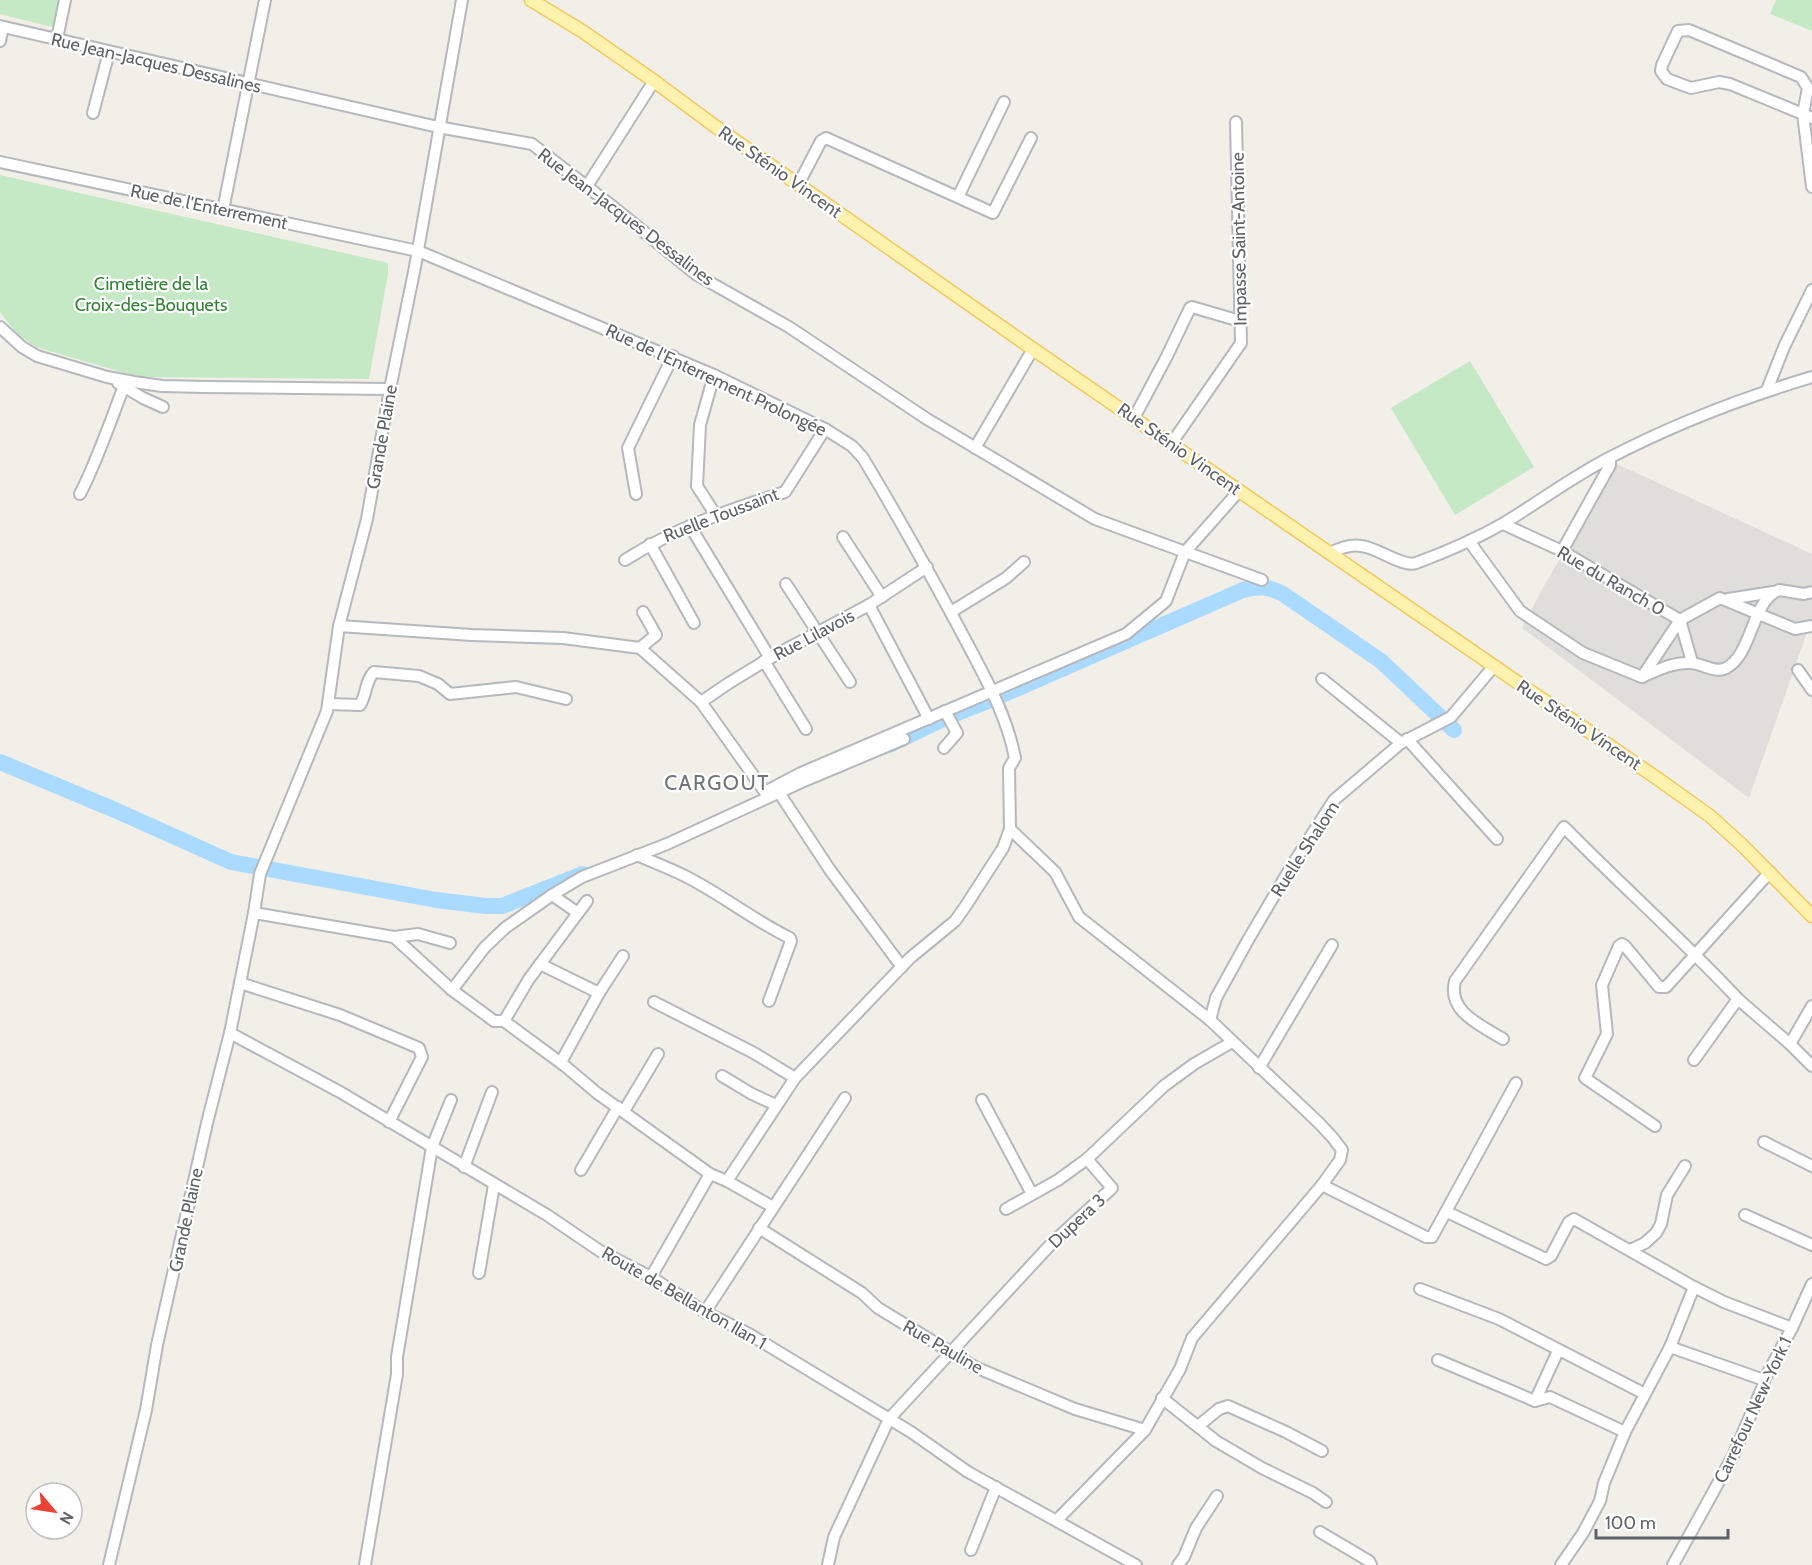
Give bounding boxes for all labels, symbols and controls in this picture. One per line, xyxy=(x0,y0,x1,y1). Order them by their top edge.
street label: Rue Jean-Jacques Dessalines xyxy=(49,28,263,98)
street label: Rue Sténio Vincent xyxy=(714,121,846,223)
street label: Rue Jean-Jacques Dessalines xyxy=(534,144,718,290)
street label: Impasse Saint-Antoine xyxy=(1226,152,1252,326)
street label: Rue de l'Enterrement xyxy=(128,180,290,234)
park label: Cimetière de la Croix-des-Bouquets xyxy=(75,273,227,316)
street label: Rue de l'Enterrement Prolongée xyxy=(602,319,830,441)
street label: Grande Plaine xyxy=(362,383,402,491)
street label: Rue Sténio Vincent xyxy=(1113,398,1245,500)
street label: Ruelle Toussaint xyxy=(660,483,782,547)
street label: Rue du Ranch 0 xyxy=(1553,541,1669,621)
street label: Rue Lilavois xyxy=(770,604,858,666)
street label: Rue Sténio Vincent xyxy=(1513,675,1645,775)
district label: CARGOUT xyxy=(664,770,770,795)
street label: Ruelle Shalom xyxy=(1266,797,1344,901)
street label: Grande Plaine xyxy=(164,1166,208,1274)
street label: Dupera 3 xyxy=(1044,1189,1110,1253)
street label: Route de Bellanton Ilan 1 xyxy=(598,1242,770,1354)
street label: Rue Pauline xyxy=(899,1315,987,1379)
street label: Carrefour New-York 1 xyxy=(1709,1333,1797,1487)
north arrow xyxy=(24,1481,84,1541)
scale bar xyxy=(1596,1502,1728,1540)
text: N xyxy=(56,1508,78,1528)
text: 100 m xyxy=(1605,1512,1656,1534)

